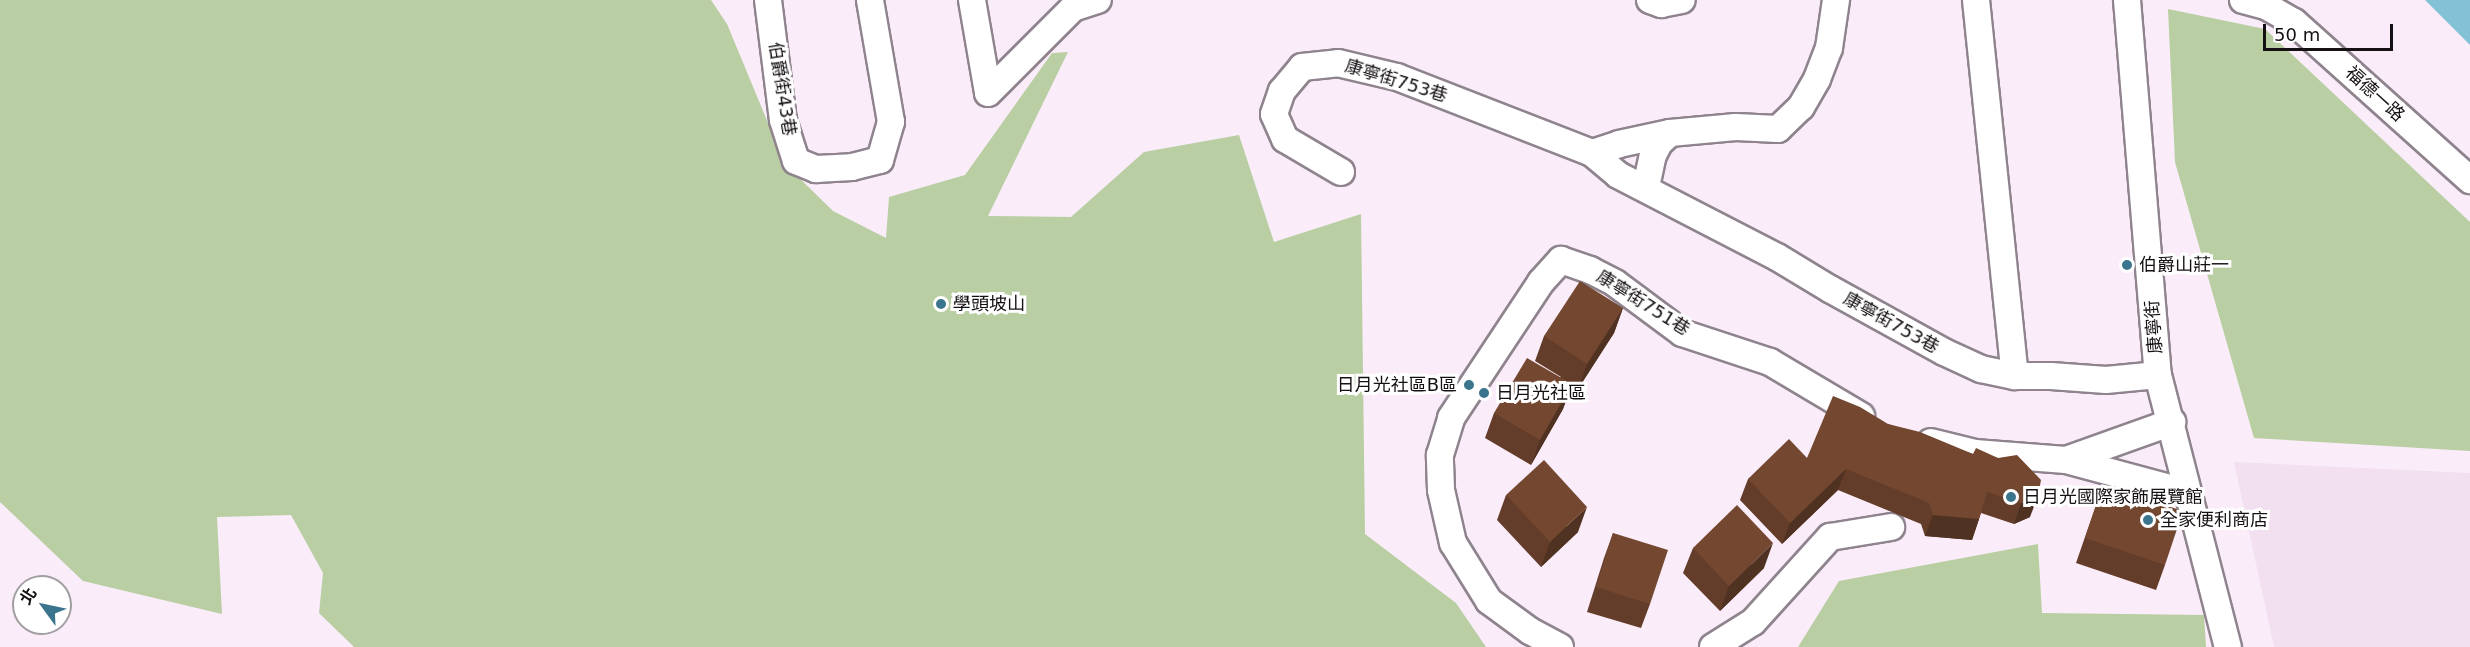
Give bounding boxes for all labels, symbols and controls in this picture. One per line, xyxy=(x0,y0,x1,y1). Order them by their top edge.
scale bar xyxy=(2266,12,2396,50)
text: 50 m xyxy=(2274,24,2320,45)
street label: 伯爵街43巷 xyxy=(764,40,800,138)
street label: 康寧街753巷 xyxy=(1342,55,1450,107)
street label: 福德一路 xyxy=(2341,62,2409,126)
place label: 伯爵山莊一 xyxy=(2139,254,2229,276)
marker: 伯爵山莊一 xyxy=(2120,258,2134,272)
street label: 康寧街751巷 xyxy=(1592,266,1694,340)
street label: 康寧街753巷 xyxy=(1839,288,1943,358)
place label: 學頭坡山 xyxy=(953,293,1025,315)
marker: 學頭坡山 xyxy=(934,297,948,311)
street label: 康寧街 xyxy=(2141,299,2167,355)
place label: 日月光社區B區 xyxy=(1337,374,1457,396)
marker: 日月光社區B區 xyxy=(1462,378,1476,392)
place label: 日月光社區 xyxy=(1496,382,1586,404)
marker: 日月光社區 xyxy=(1477,386,1491,400)
place label: 日月光國際家飾展覽館 xyxy=(2023,486,2203,508)
marker: 日月光國際家飾展覽館 xyxy=(2004,490,2018,504)
place label: 全家便利商店 xyxy=(2160,509,2268,531)
marker: 全家便利商店 xyxy=(2141,513,2155,527)
north arrow xyxy=(12,575,72,635)
text: 北 xyxy=(16,584,40,608)

